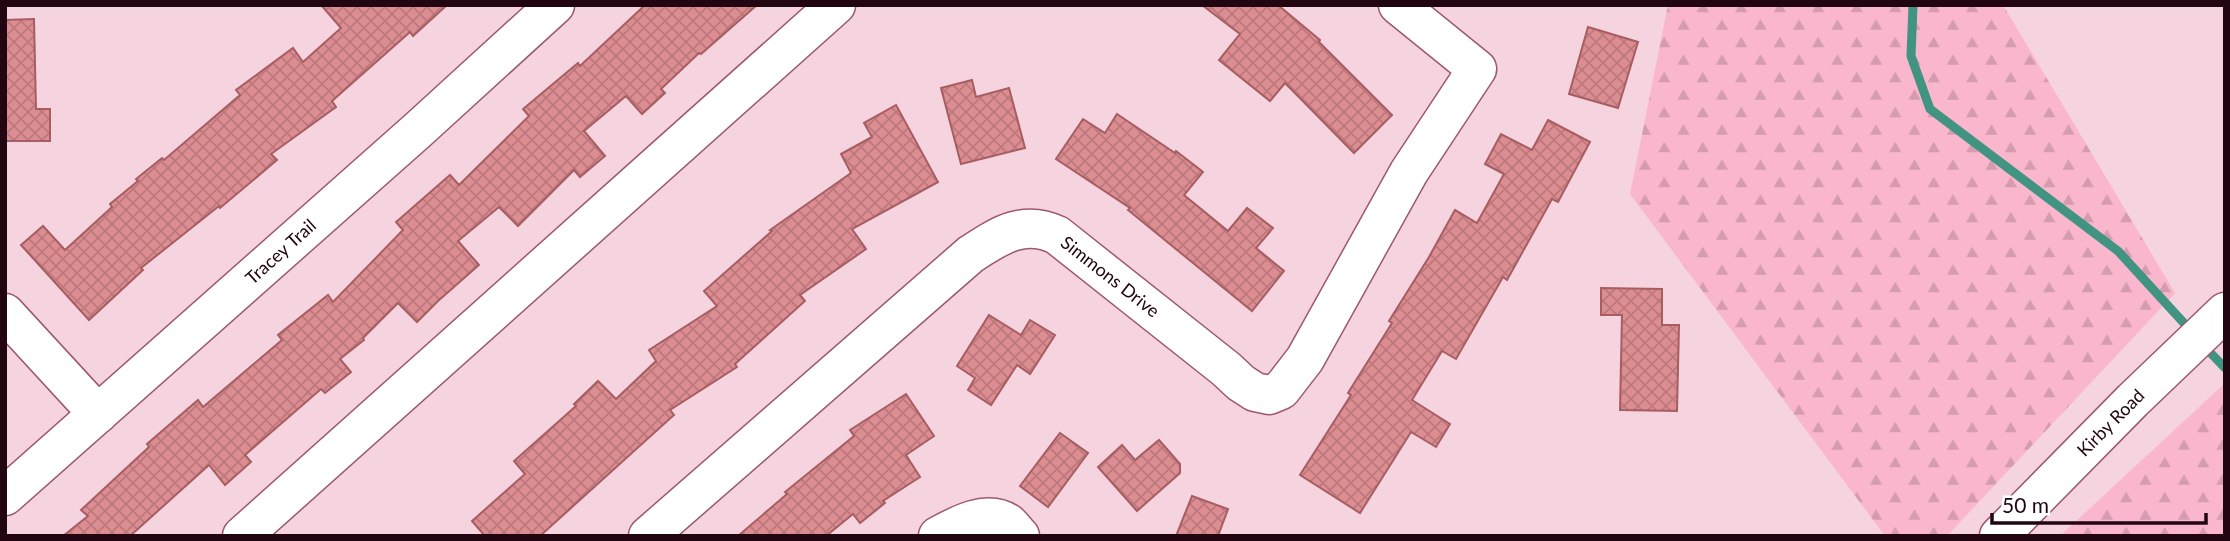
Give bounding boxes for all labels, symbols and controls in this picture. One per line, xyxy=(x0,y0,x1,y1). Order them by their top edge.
street label: Tracey Trail xyxy=(241,214,320,289)
street label: Simmons Drive xyxy=(1057,231,1164,322)
street label: Kirby Road xyxy=(2072,384,2148,460)
scale bar xyxy=(1992,482,2206,526)
text: 50 m xyxy=(2002,492,2049,517)

